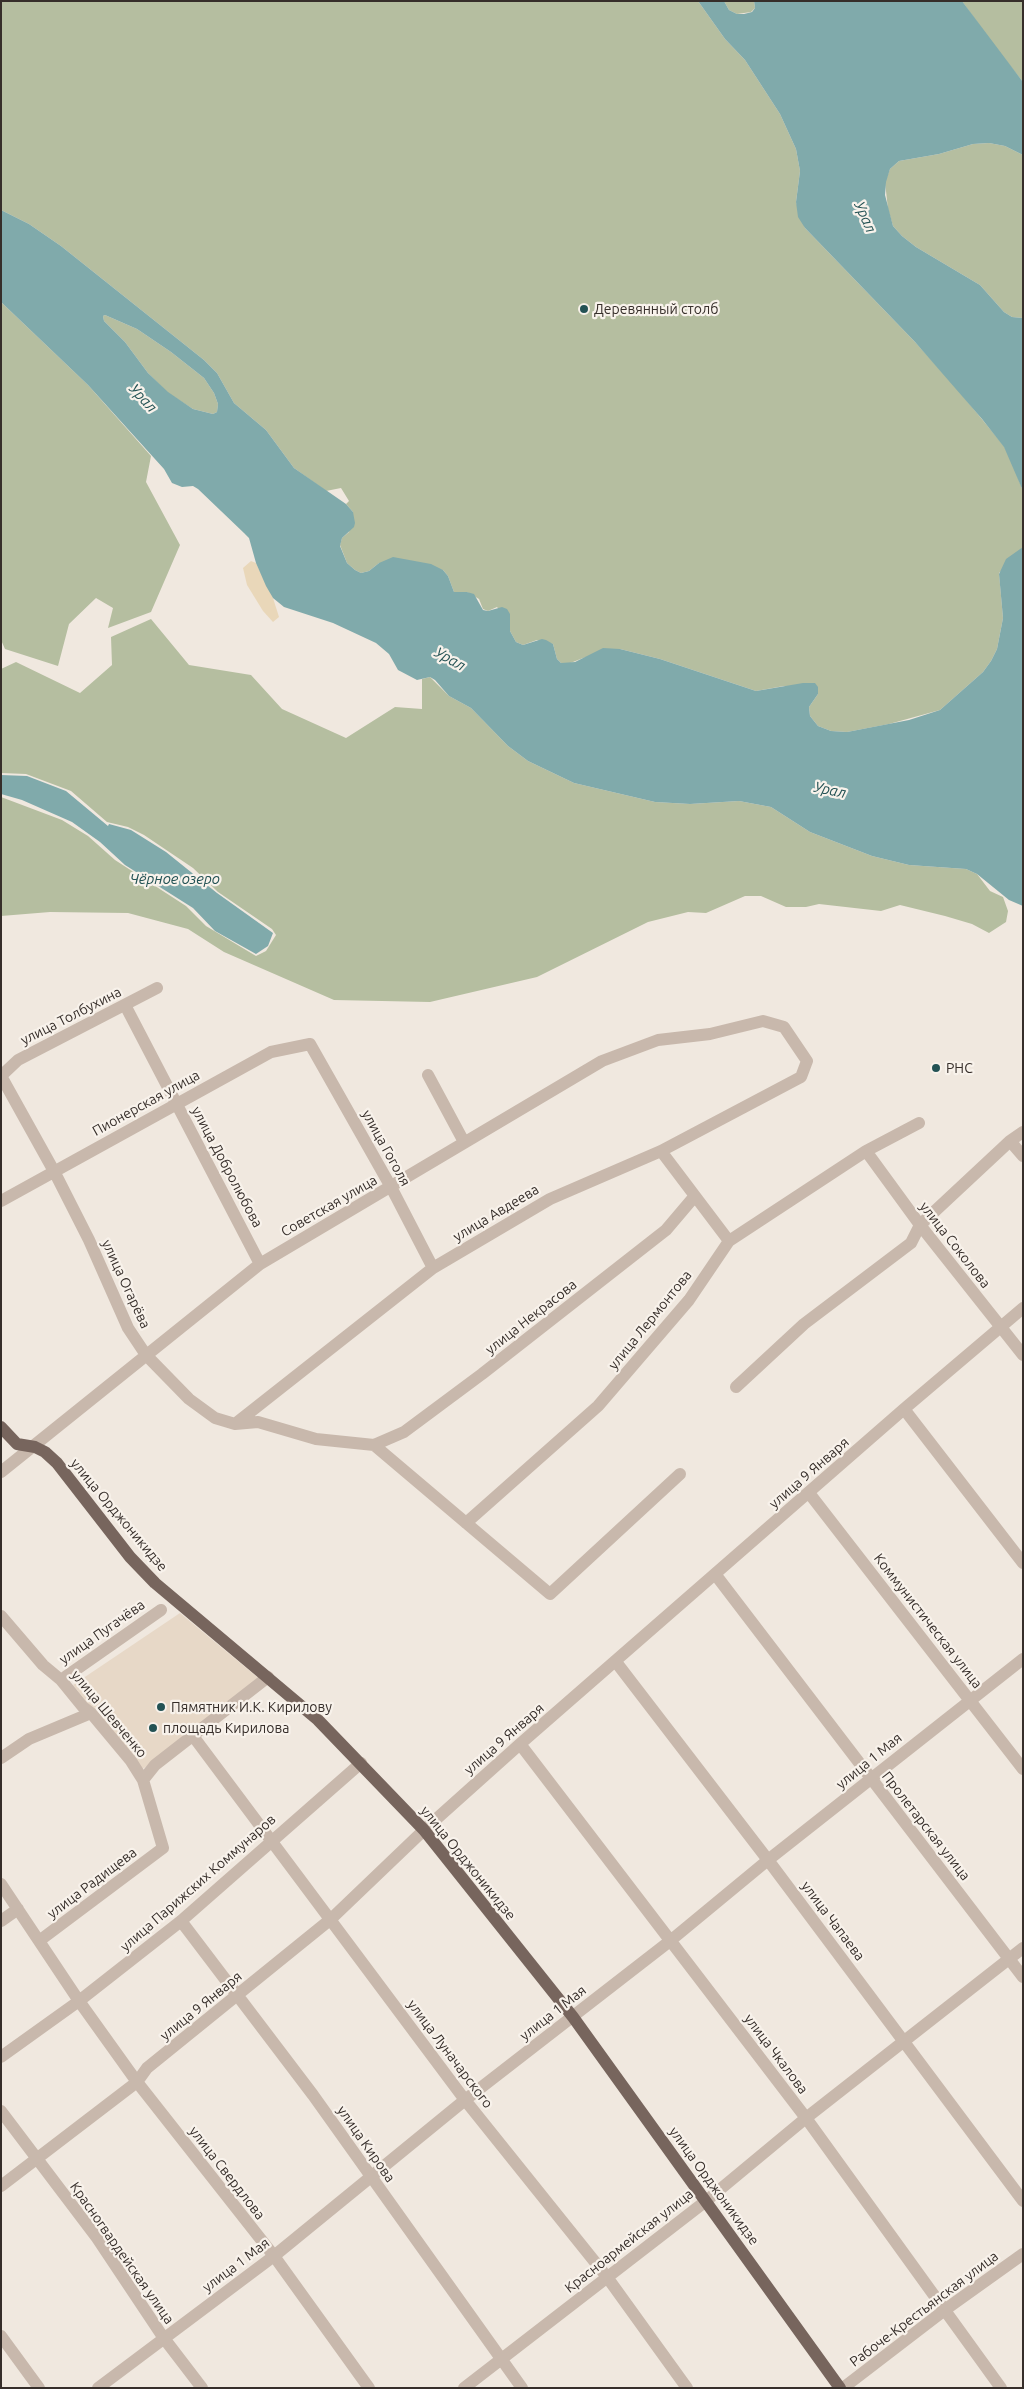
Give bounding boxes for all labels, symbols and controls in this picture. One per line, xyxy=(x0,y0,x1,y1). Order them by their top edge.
water label: Урал xyxy=(850,199,880,235)
place label: Деревянный столб xyxy=(594,301,718,317)
marker: Деревянный столб xyxy=(578,303,590,315)
water label: Урал xyxy=(125,380,161,416)
water label: Урал xyxy=(432,643,468,675)
water label: Урал xyxy=(812,778,848,802)
water label: Чёрное озеро xyxy=(130,870,220,888)
street label: улица Толбухина xyxy=(18,983,124,1049)
place label: РНС xyxy=(946,1060,973,1076)
marker: РНС xyxy=(930,1062,942,1074)
street label: Пионерская улица xyxy=(89,1067,203,1139)
street label: улица Добролюбова xyxy=(188,1104,266,1230)
street label: улица Гоголя xyxy=(358,1107,414,1189)
street label: Советская улица xyxy=(278,1172,380,1240)
street label: улица Авдеева xyxy=(450,1181,542,1245)
street label: улица Соколова xyxy=(916,1199,994,1291)
street label: улица Огарёва xyxy=(98,1237,154,1331)
street label: улица Лермонтова xyxy=(605,1267,695,1373)
street label: улица Некрасова xyxy=(482,1276,580,1358)
street label: улица 9 Января xyxy=(766,1434,852,1512)
street label: улица Орджоникидзе xyxy=(67,1455,171,1575)
street label: Коммунистическая улица xyxy=(870,1550,986,1692)
street label: улица Пугачёва xyxy=(56,1596,148,1668)
street label: улица Шевченко xyxy=(68,1667,150,1761)
place label: Пямятник И.К. Кирилову xyxy=(171,1699,332,1715)
street label: улица 9 Января xyxy=(461,1700,547,1778)
marker: Пямятник И.К. Кирилову xyxy=(155,1701,167,1713)
place label: площадь Кирилова xyxy=(163,1720,289,1736)
marker: площадь Кирилова xyxy=(147,1722,159,1734)
street label: улица 1 Мая xyxy=(833,1729,905,1793)
street label: Пролетарская улица xyxy=(878,1768,974,1884)
street label: улица Орджоникидзе xyxy=(417,1803,519,1923)
street label: улица Парижских Коммунаров xyxy=(117,1811,279,1955)
street label: улица Радищева xyxy=(44,1844,140,1922)
street label: улица Чапаева xyxy=(798,1878,868,1964)
street label: улица 9 Января xyxy=(157,1968,245,2044)
street label: улица 1 Мая xyxy=(516,1982,590,2044)
street label: улица Луначарского xyxy=(404,1996,496,2112)
street label: улица Чкалова xyxy=(740,2011,812,2097)
street label: улица Кирова xyxy=(333,2102,399,2186)
street label: улица Свердлова xyxy=(185,2123,269,2223)
street label: улица Орджоникидзе xyxy=(665,2124,763,2248)
street label: Красногвардейская улица xyxy=(66,2179,178,2327)
street label: Красноармейская улица xyxy=(561,2186,697,2296)
street label: улица 1 Мая xyxy=(199,2234,273,2296)
street label: Рабоче-Крестьянская улица xyxy=(846,2248,1002,2370)

